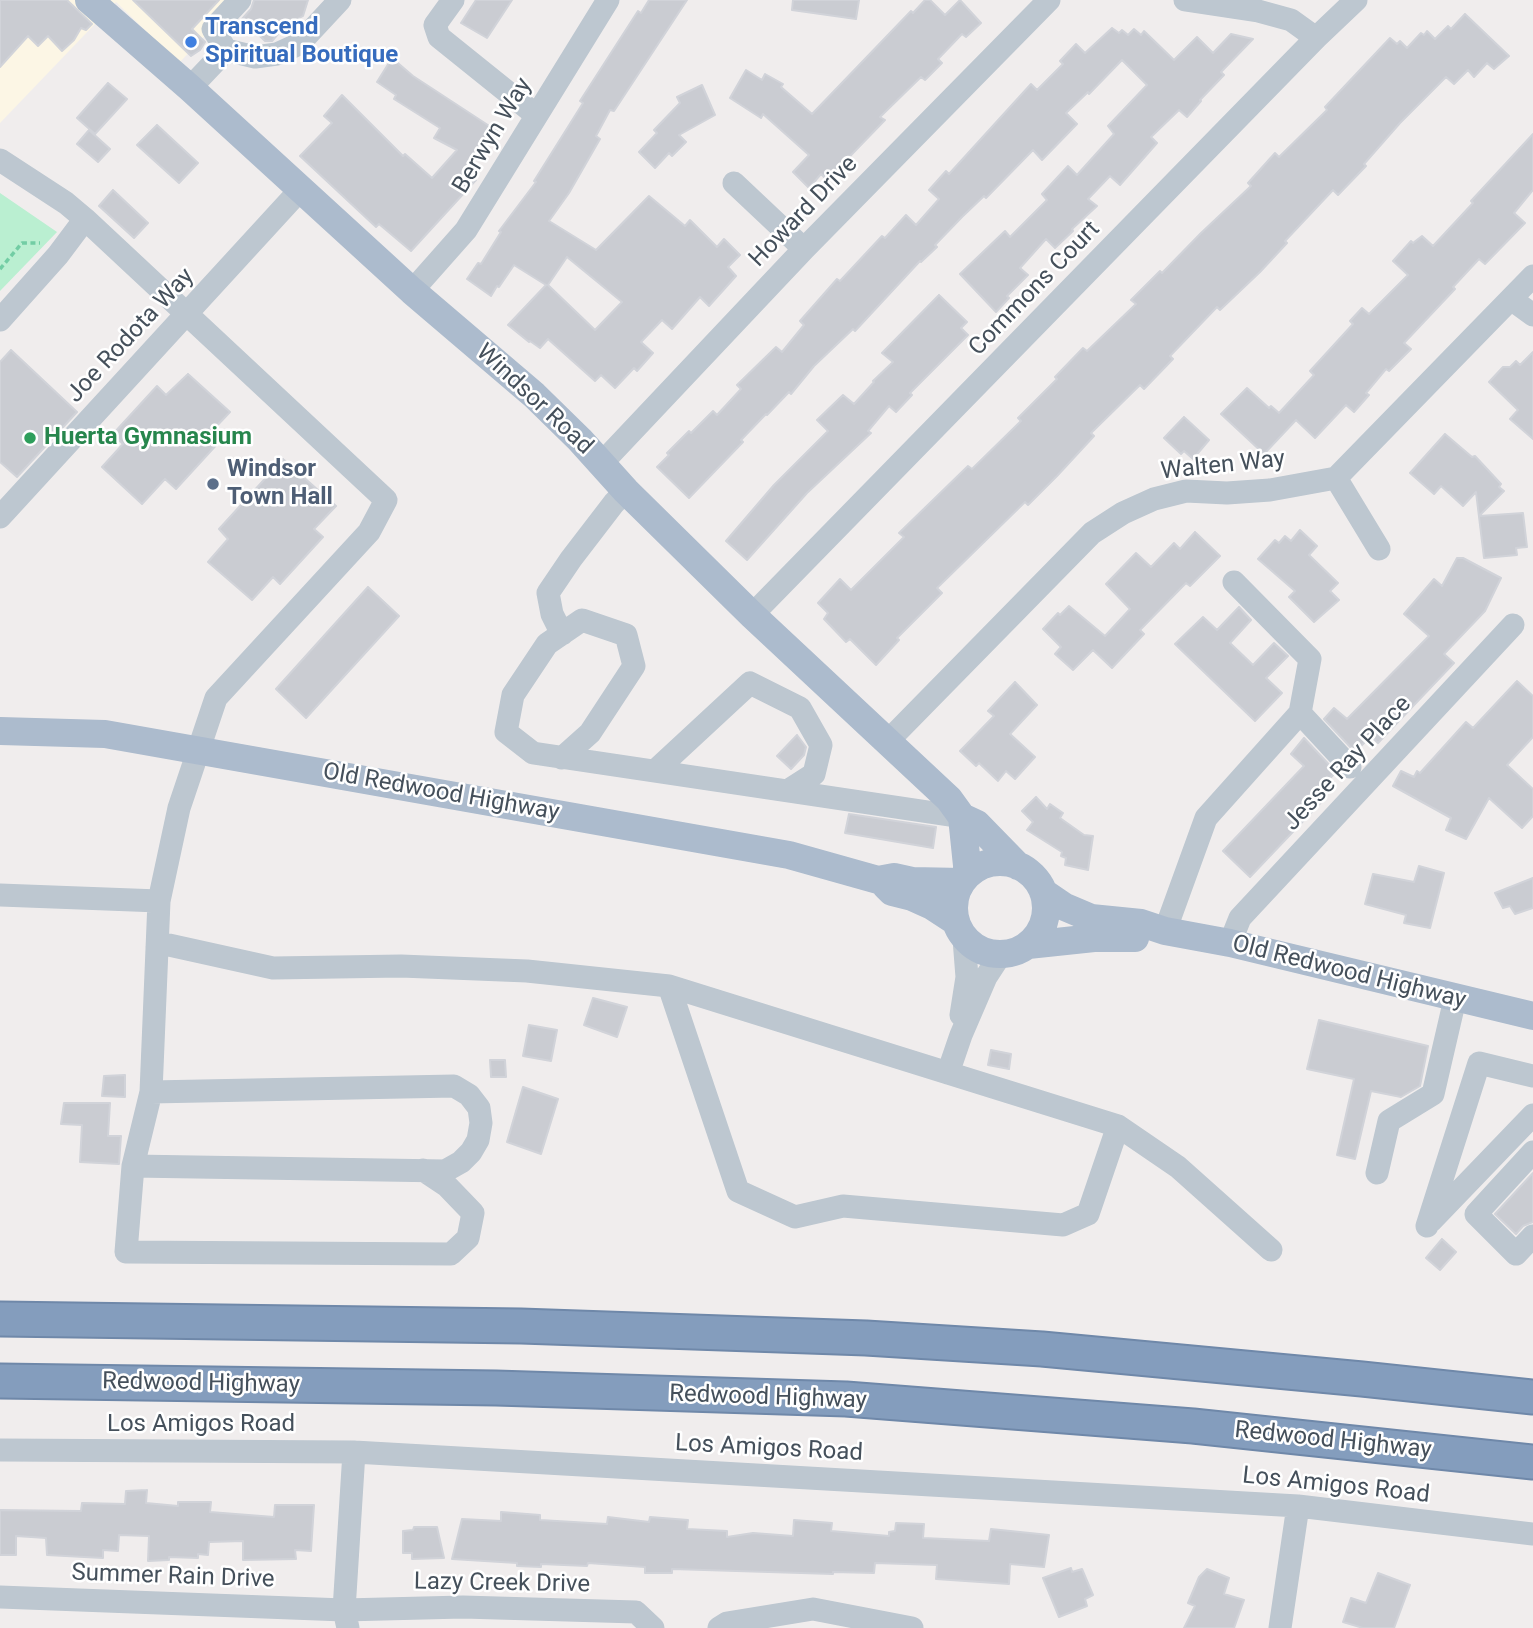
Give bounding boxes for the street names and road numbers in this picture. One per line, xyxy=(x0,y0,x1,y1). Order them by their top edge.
street label: Berwyn Way xyxy=(447,73,539,199)
street label: Howard Drive xyxy=(744,150,864,274)
street label: Commons Court xyxy=(964,216,1106,362)
street label: Joe Rodota Way xyxy=(61,263,201,409)
street label: Windsor Road xyxy=(470,339,598,461)
street label: Walten Way xyxy=(1159,445,1287,487)
street label: Jesse Ray Place xyxy=(1278,691,1418,837)
street label: Old Redwood Highway xyxy=(320,758,562,828)
street label: Old Redwood Highway xyxy=(1229,930,1469,1016)
street label: Redwood Highway xyxy=(102,1368,300,1400)
street label: Redwood Highway xyxy=(669,1380,867,1416)
street label: Los Amigos Road xyxy=(107,1411,295,1439)
street label: Redwood Highway xyxy=(1233,1416,1433,1466)
street label: Los Amigos Road xyxy=(674,1430,864,1468)
street label: Los Amigos Road xyxy=(1241,1462,1431,1510)
street label: Summer Rain Drive xyxy=(71,1559,275,1595)
street label: Lazy Creek Drive xyxy=(414,1568,590,1600)

